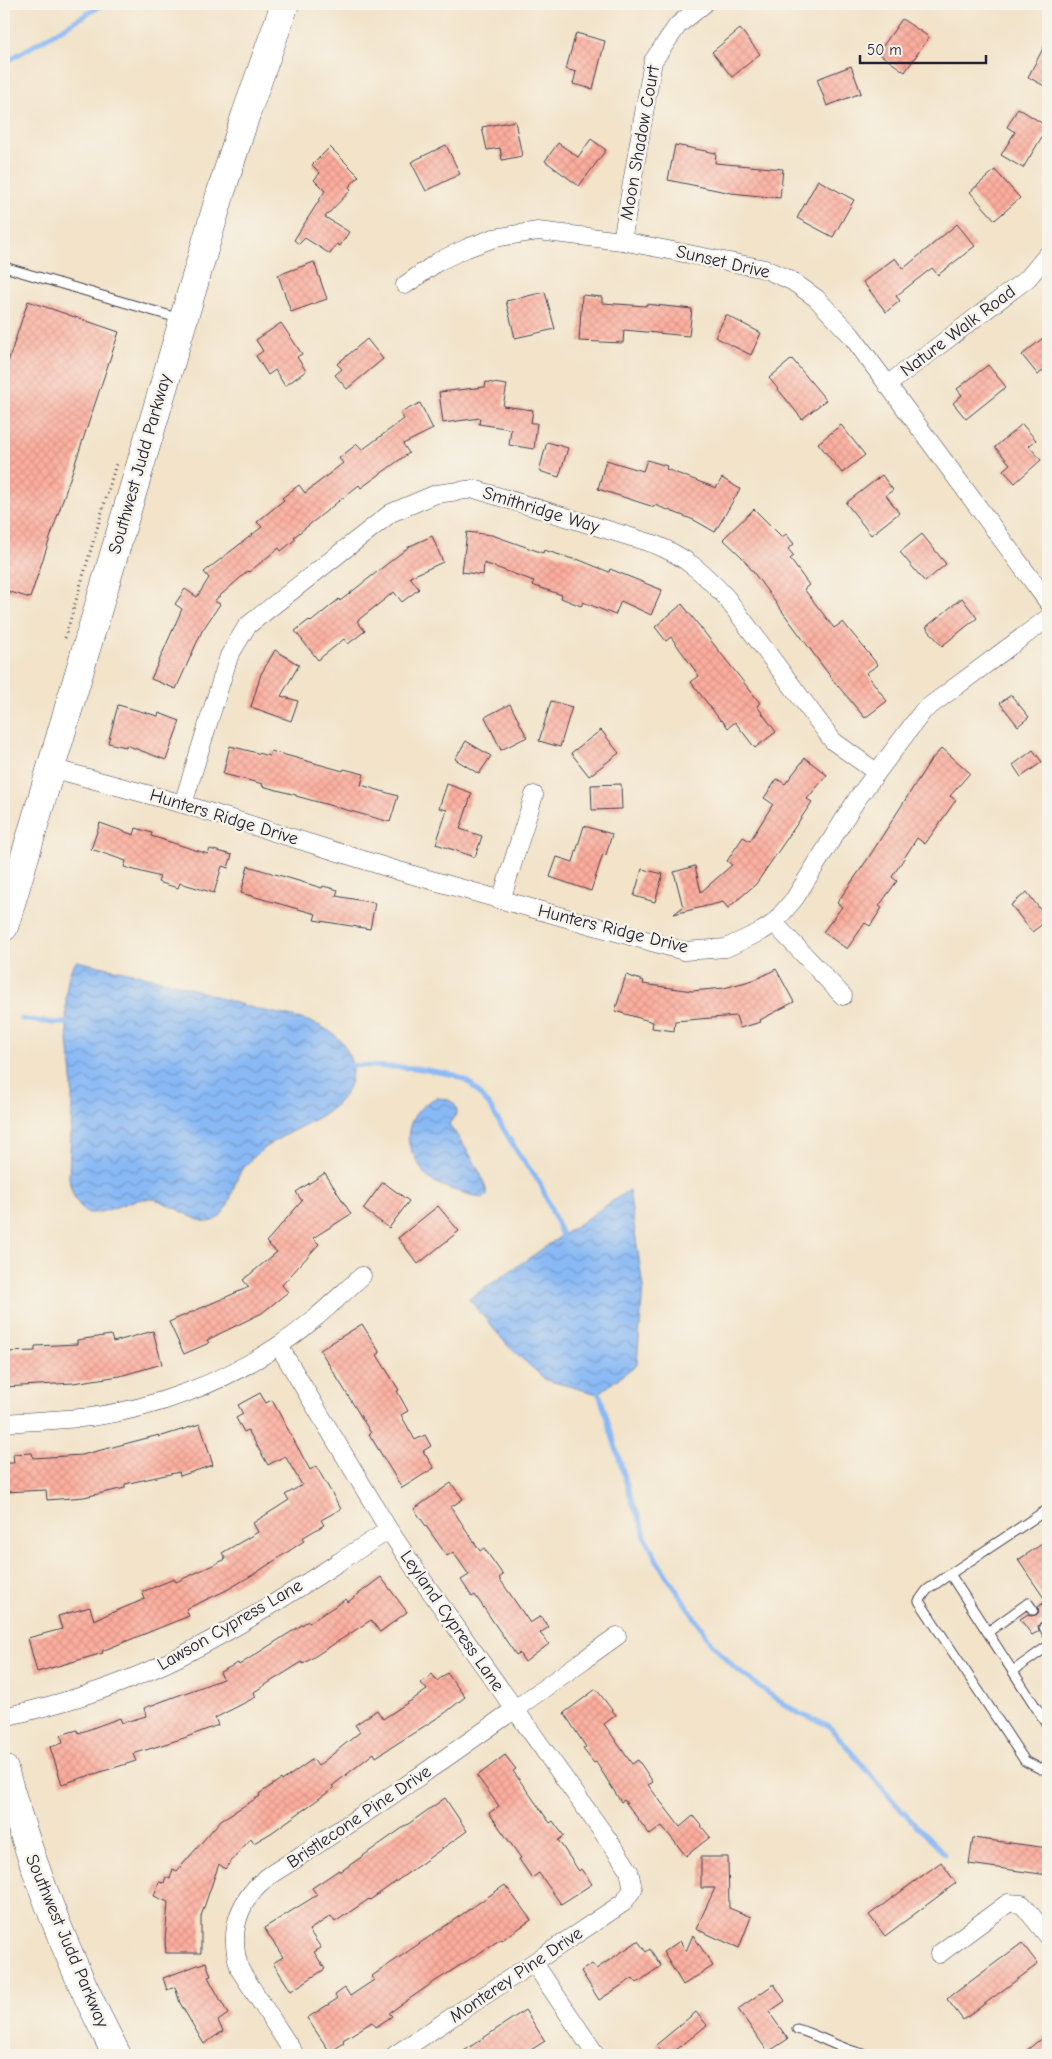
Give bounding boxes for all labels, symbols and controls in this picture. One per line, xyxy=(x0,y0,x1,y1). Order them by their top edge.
scale bar xyxy=(860,32,986,64)
text: 50 m xyxy=(867,41,902,59)
street label: Moon Shadow Court xyxy=(616,63,664,222)
street label: Sunset Drive xyxy=(674,241,772,283)
street label: Nature Walk Road xyxy=(896,281,1020,381)
street label: Southwest Judd Parkway xyxy=(104,371,176,556)
street label: Smithridge Way xyxy=(480,482,603,538)
street label: Hunters Ridge Drive xyxy=(147,784,301,850)
street label: Hunters Ridge Drive xyxy=(536,900,690,958)
street label: Leyland Cypress Lane xyxy=(396,1547,508,1695)
street label: Lawson Cypress Lane xyxy=(154,1575,306,1675)
street label: Bristlecone Pine Drive xyxy=(283,1761,435,1873)
street label: Southwest Judd Parkway xyxy=(21,1851,113,2032)
street label: Monterey Pine Drive xyxy=(445,1923,587,2027)

